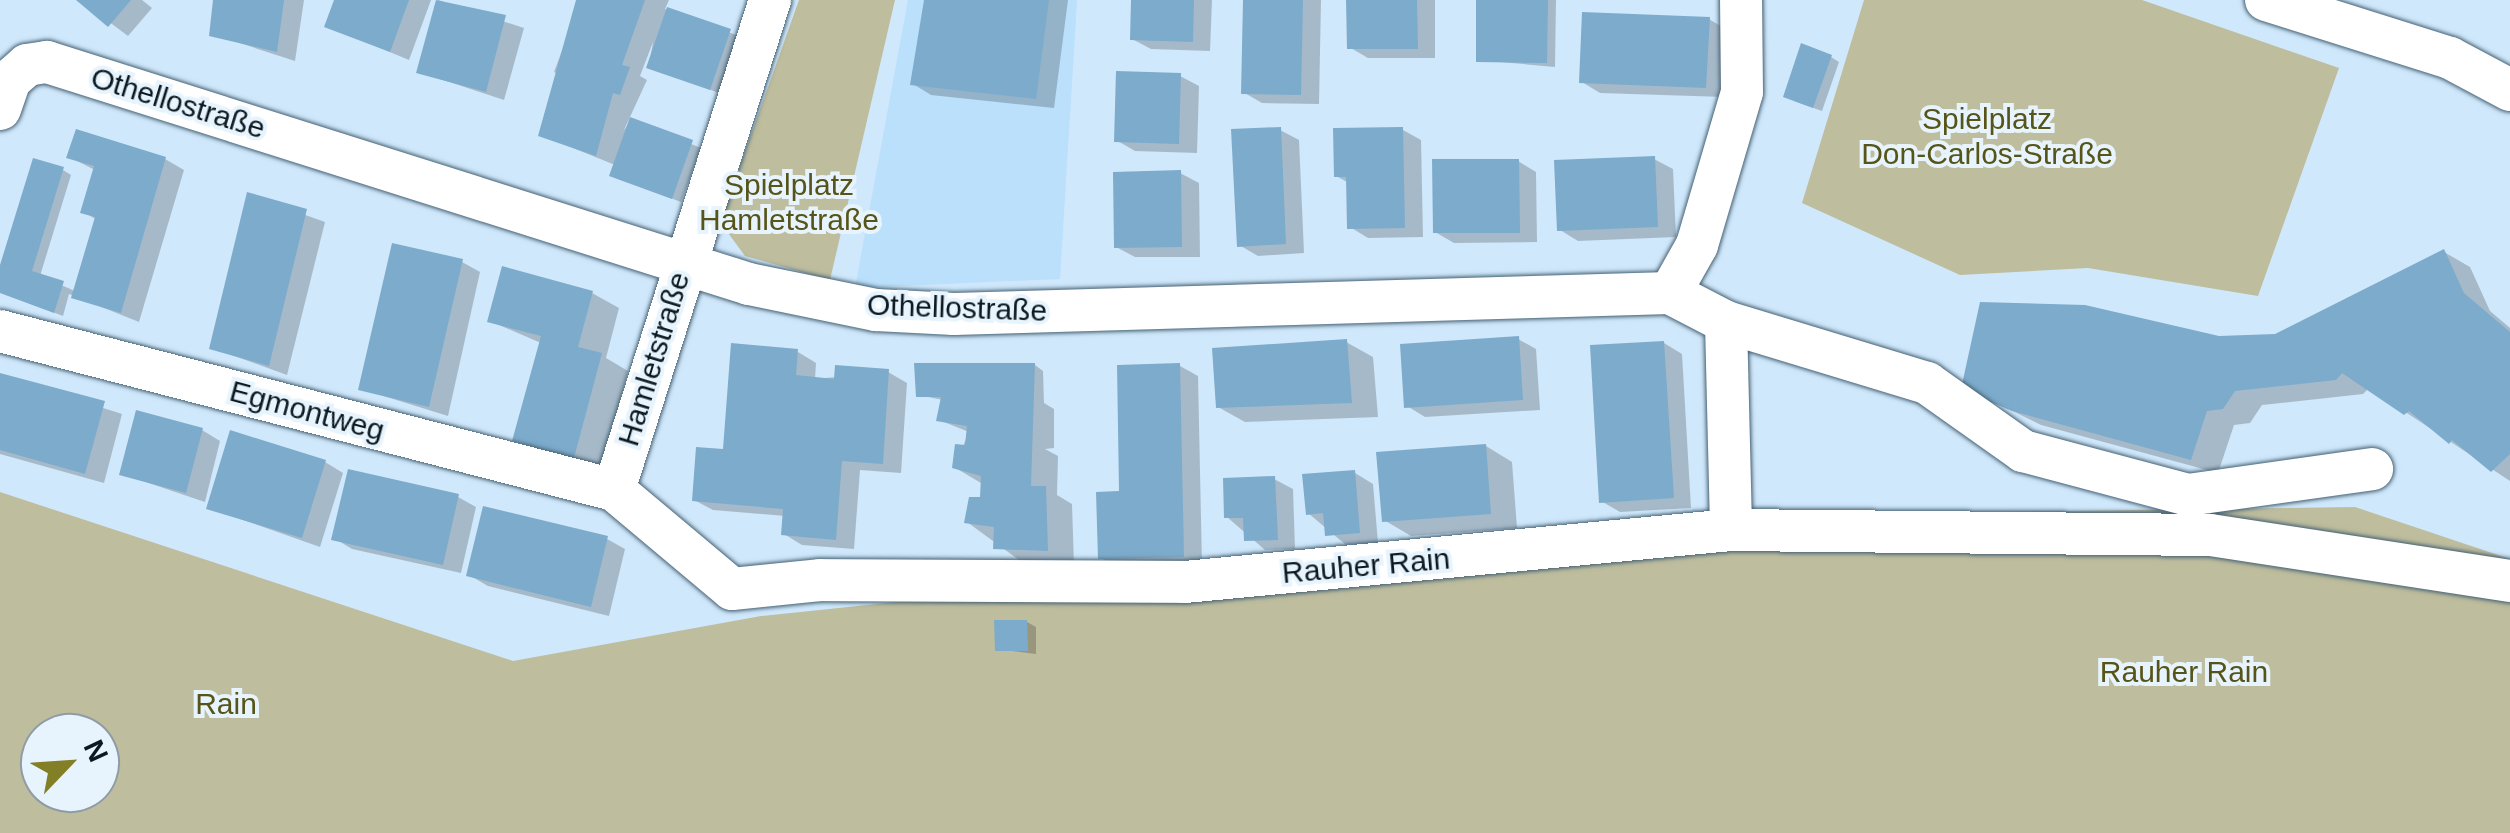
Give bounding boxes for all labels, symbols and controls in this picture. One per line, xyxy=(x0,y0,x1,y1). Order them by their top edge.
street label: Othellostraße xyxy=(87,59,269,147)
park label: Spielplatz Don-Carlos-Straße xyxy=(1861,101,2113,172)
park label: Spielplatz Hamletstraße xyxy=(699,167,879,238)
street label: Hamletstraße xyxy=(610,268,698,450)
street label: Othellostraße xyxy=(866,287,1048,329)
street label: Egmontweg xyxy=(226,373,388,449)
street label: Rauher Rain xyxy=(1281,541,1451,591)
park label: Rauher Rain xyxy=(2100,654,2268,690)
park label: Rain xyxy=(195,686,257,722)
north arrow xyxy=(20,713,120,813)
text: N xyxy=(78,735,114,767)

